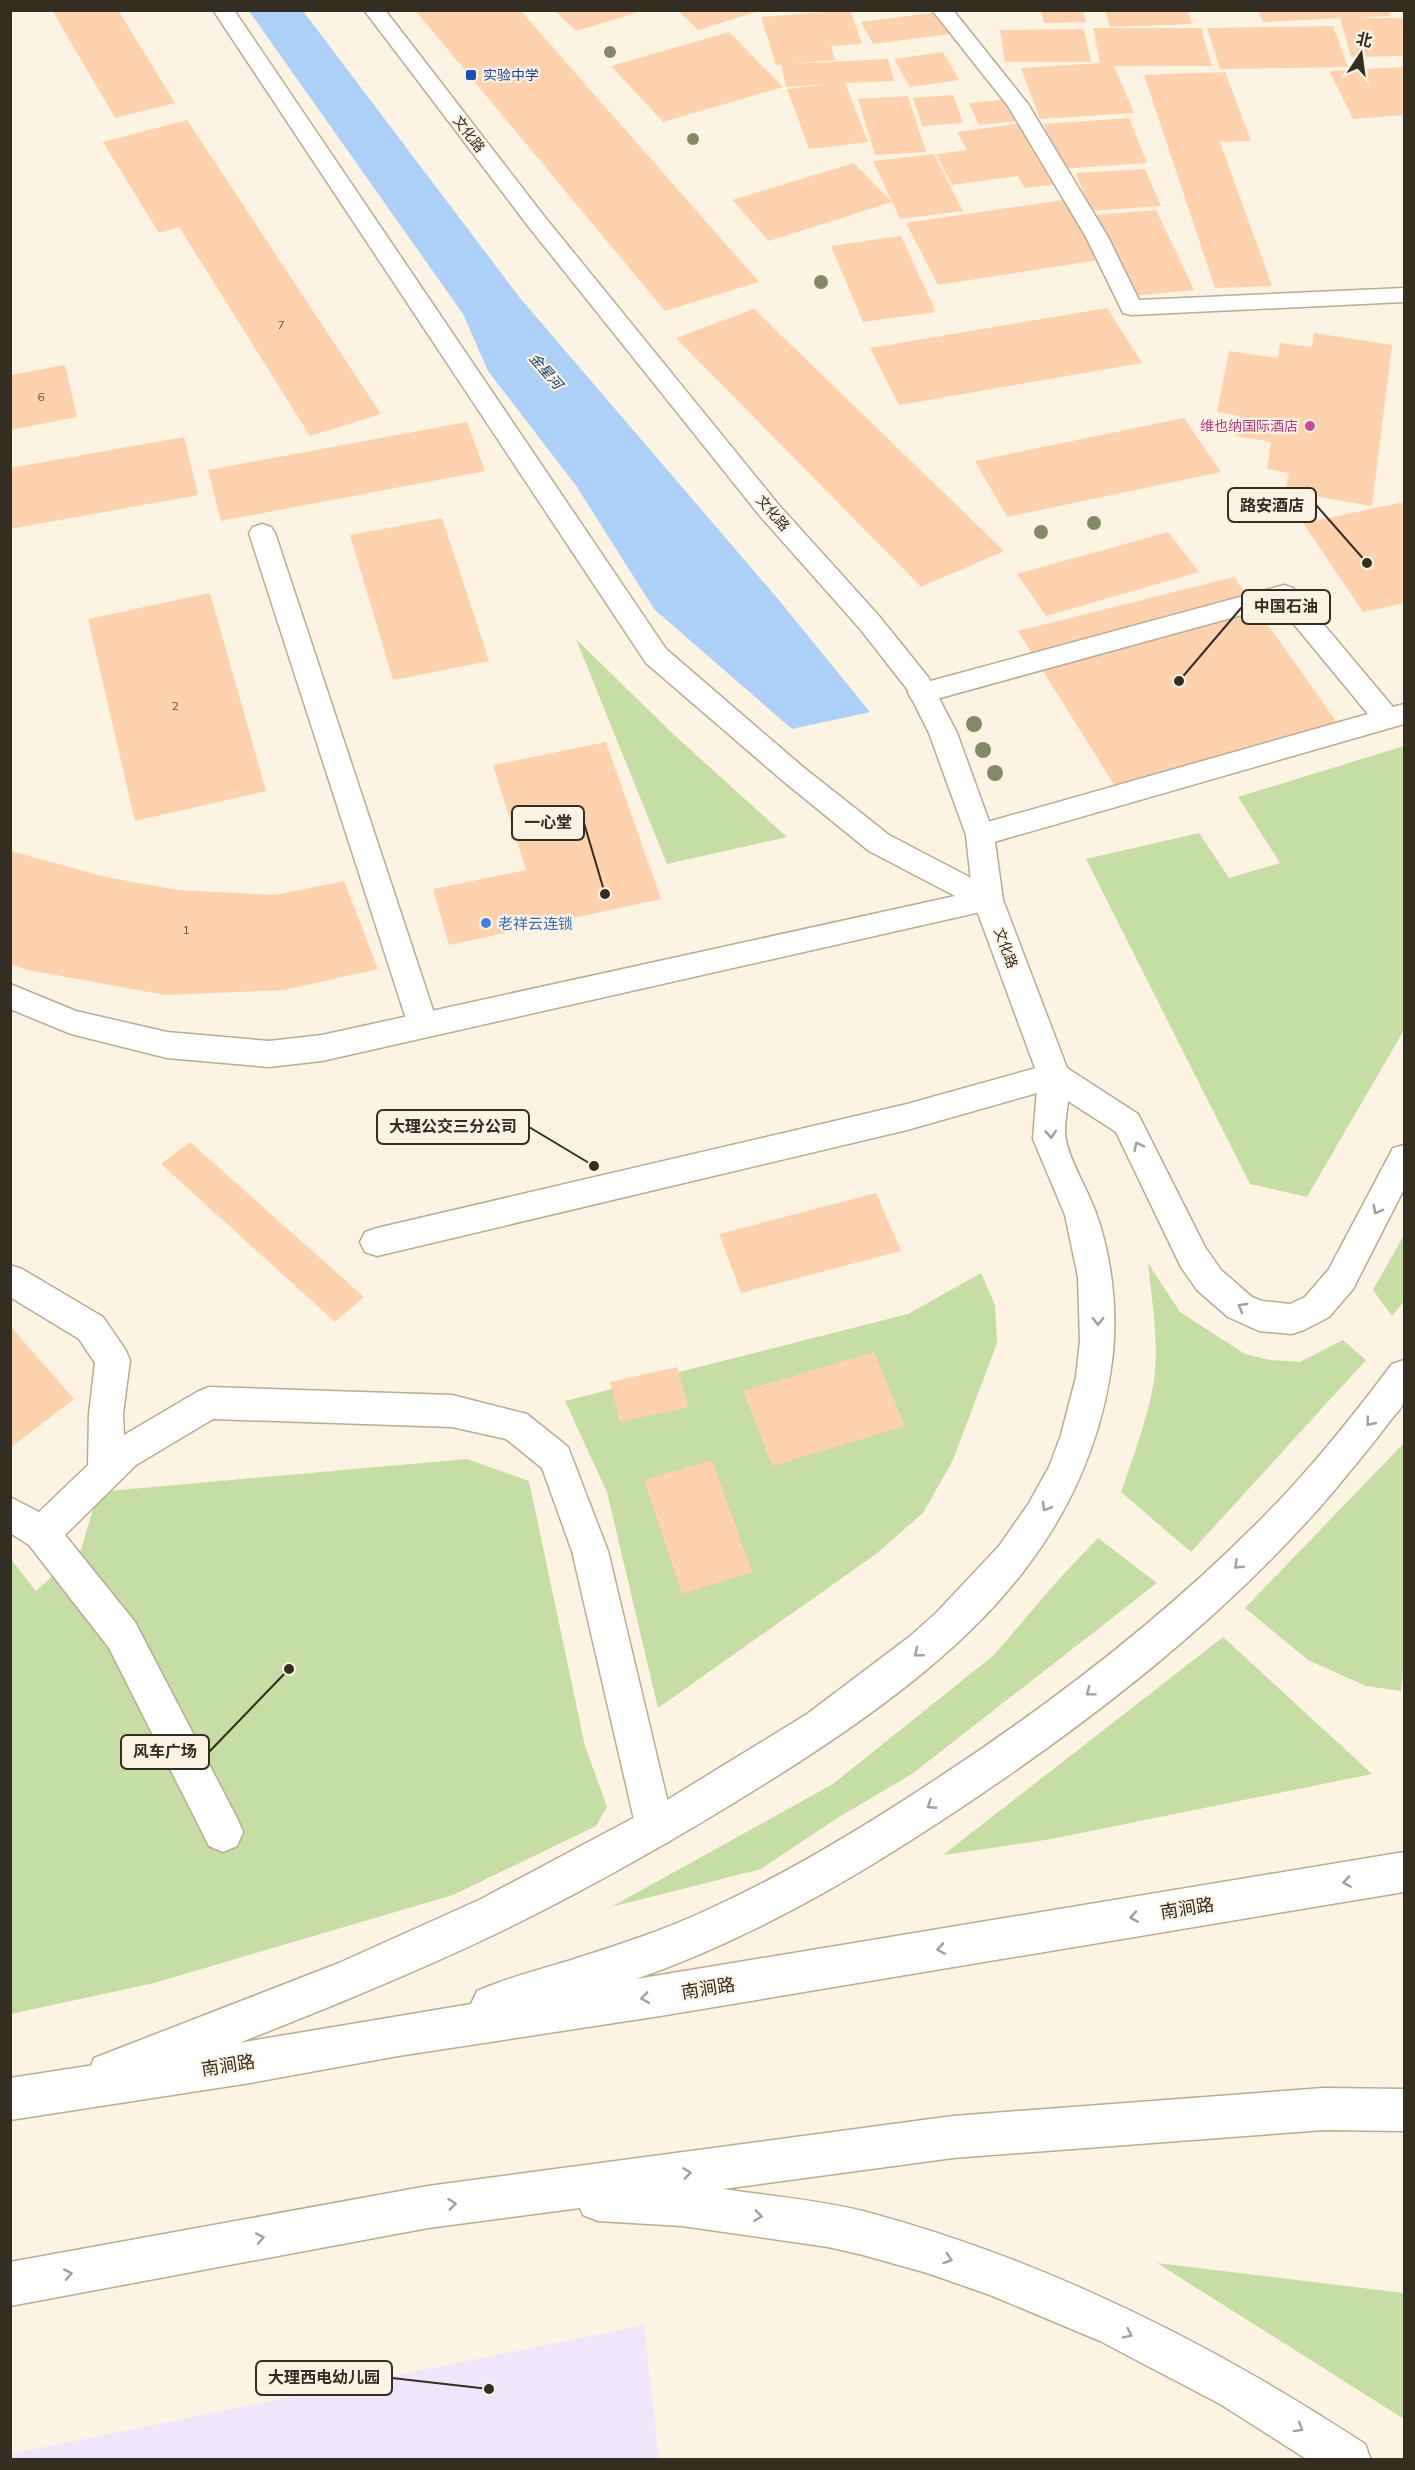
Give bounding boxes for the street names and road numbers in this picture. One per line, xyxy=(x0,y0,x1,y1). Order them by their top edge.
street label: 文化路 xyxy=(449,112,489,156)
street label: 文化路 xyxy=(752,491,794,535)
street label: 文化路 xyxy=(990,925,1022,971)
street label: 南涧路 xyxy=(1159,1892,1215,1924)
street label: 南涧路 xyxy=(680,1972,736,2004)
street label: 南涧路 xyxy=(200,2049,256,2081)

